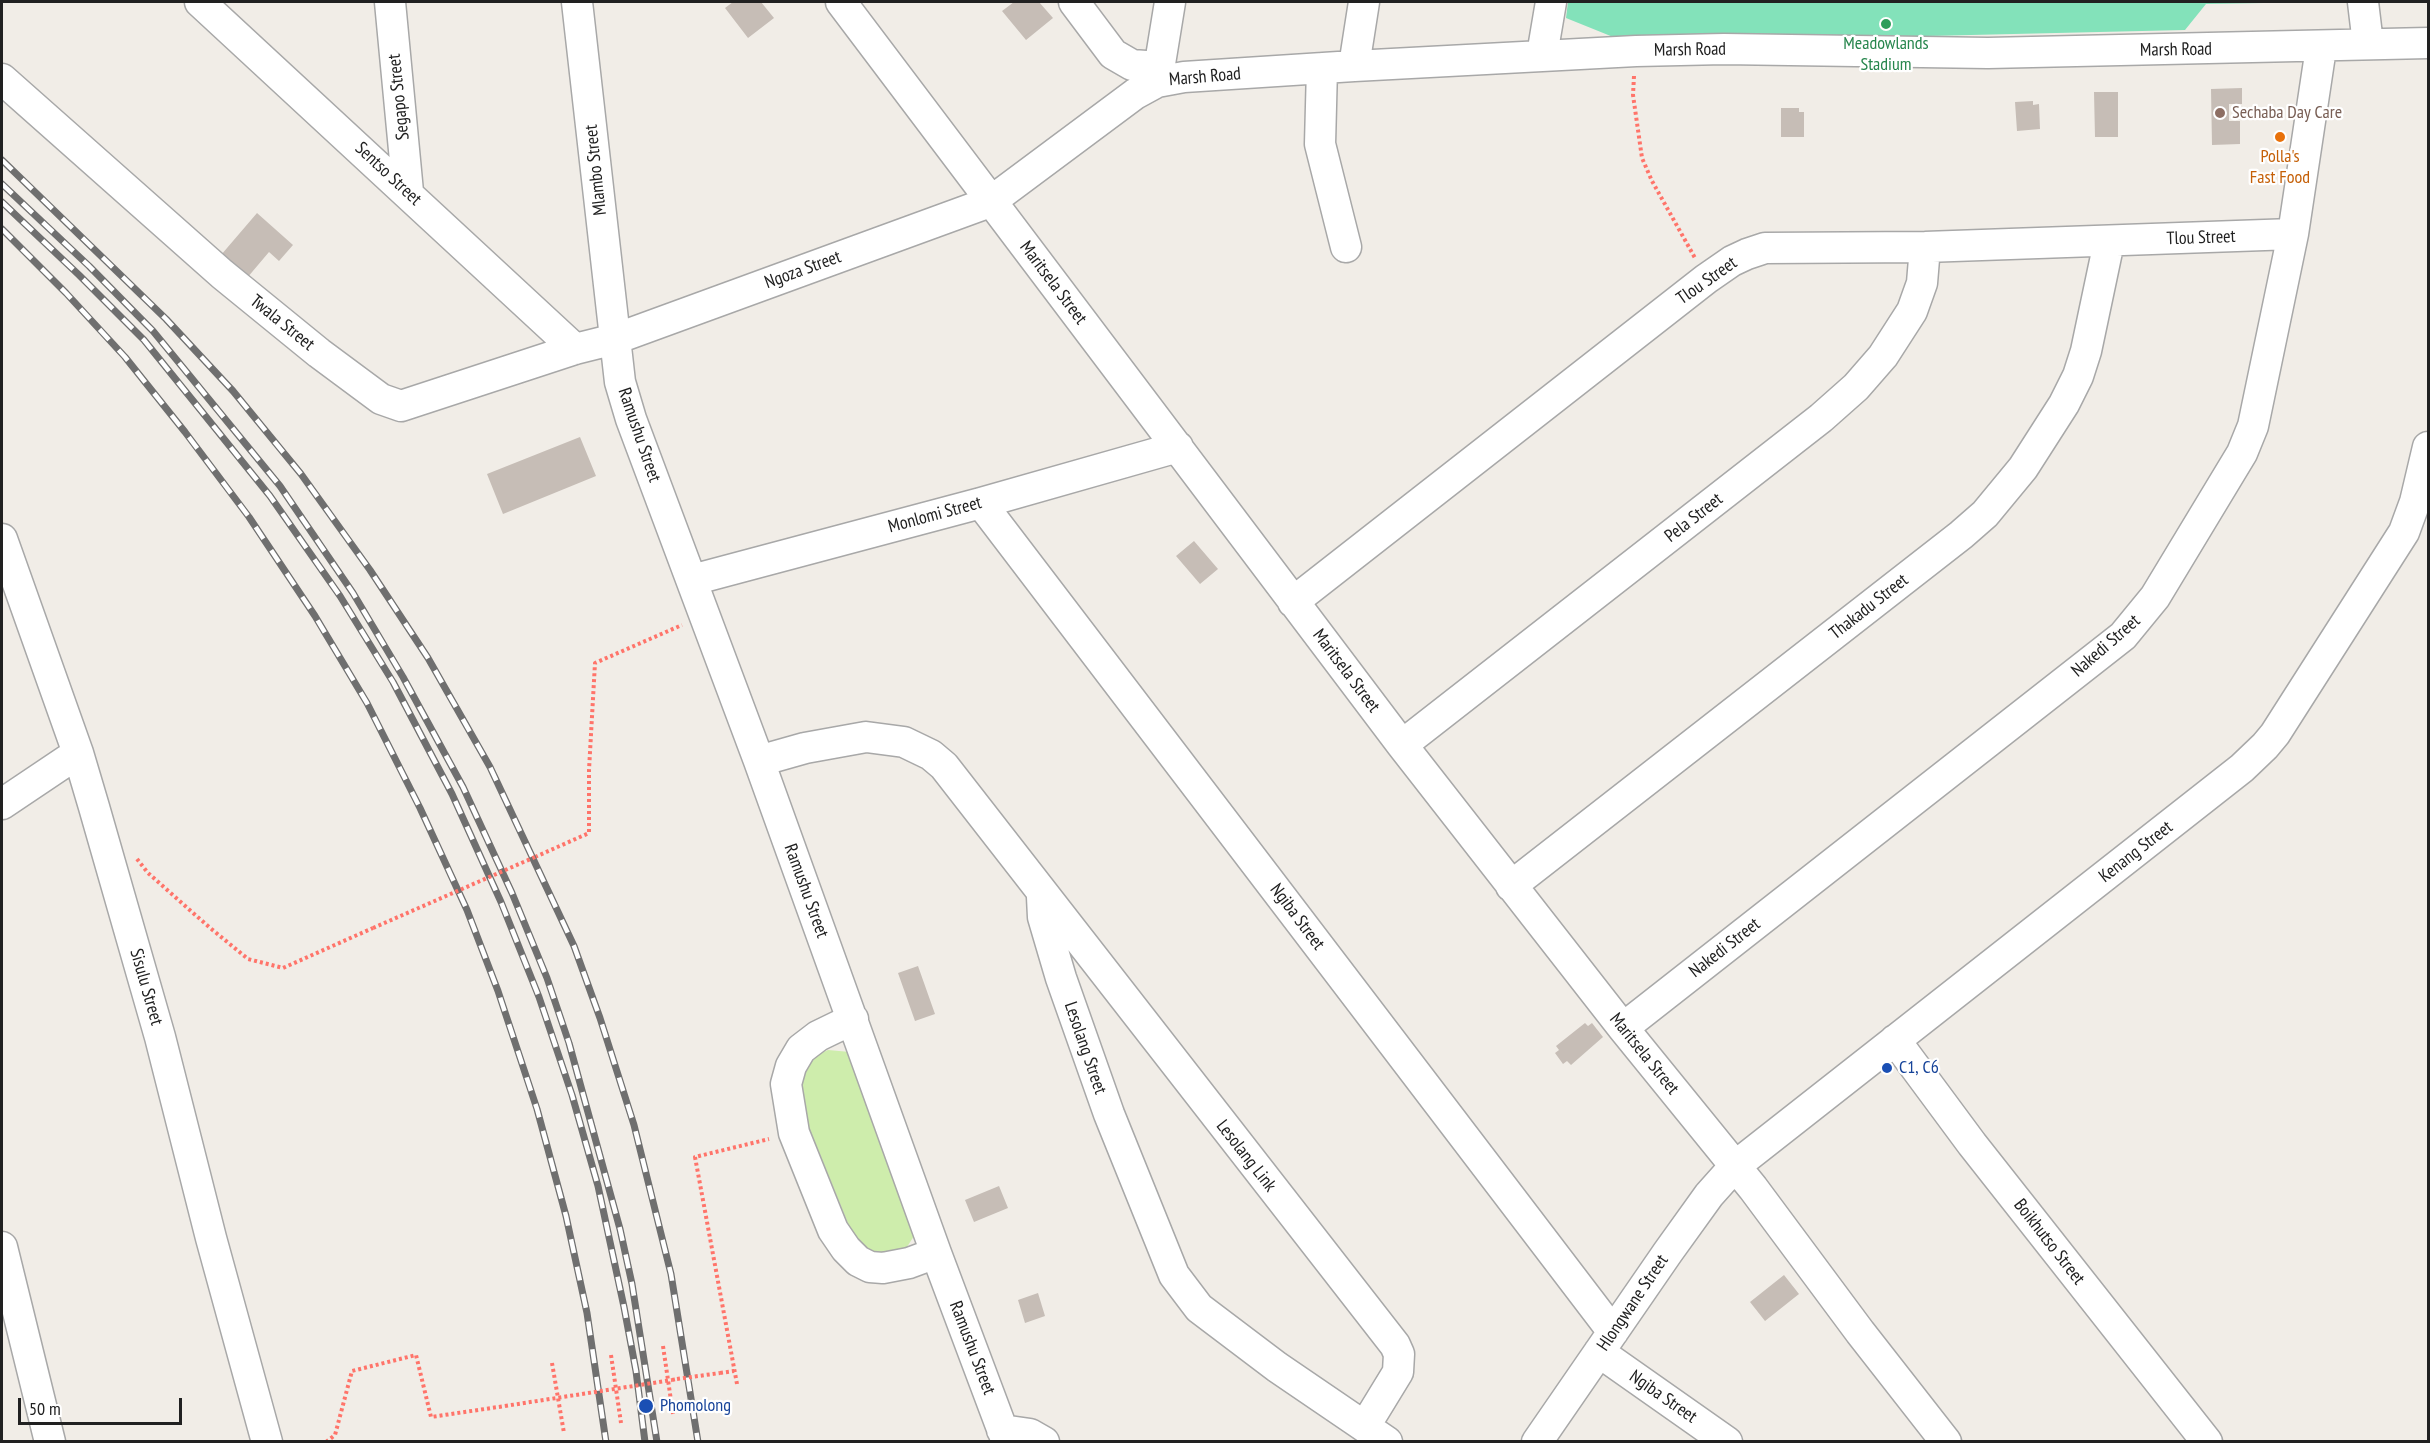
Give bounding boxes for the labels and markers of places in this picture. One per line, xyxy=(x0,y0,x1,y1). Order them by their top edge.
marker: Meadowlands Stadium xyxy=(1879,17,1893,31)
place label: Meadowlands Stadium xyxy=(1843,33,1929,76)
place label: Sechaba Day Care xyxy=(2232,102,2342,124)
marker: Sechaba Day Care xyxy=(2213,106,2227,120)
marker: Polla's Fast Food xyxy=(2273,130,2287,144)
place label: Polla's Fast Food xyxy=(2250,146,2310,188)
place label: C1, C6 xyxy=(1899,1057,1939,1079)
marker: C1, C6 xyxy=(1880,1061,1894,1075)
place label: Phomolong xyxy=(660,1395,731,1417)
marker: Phomolong xyxy=(637,1397,655,1415)

